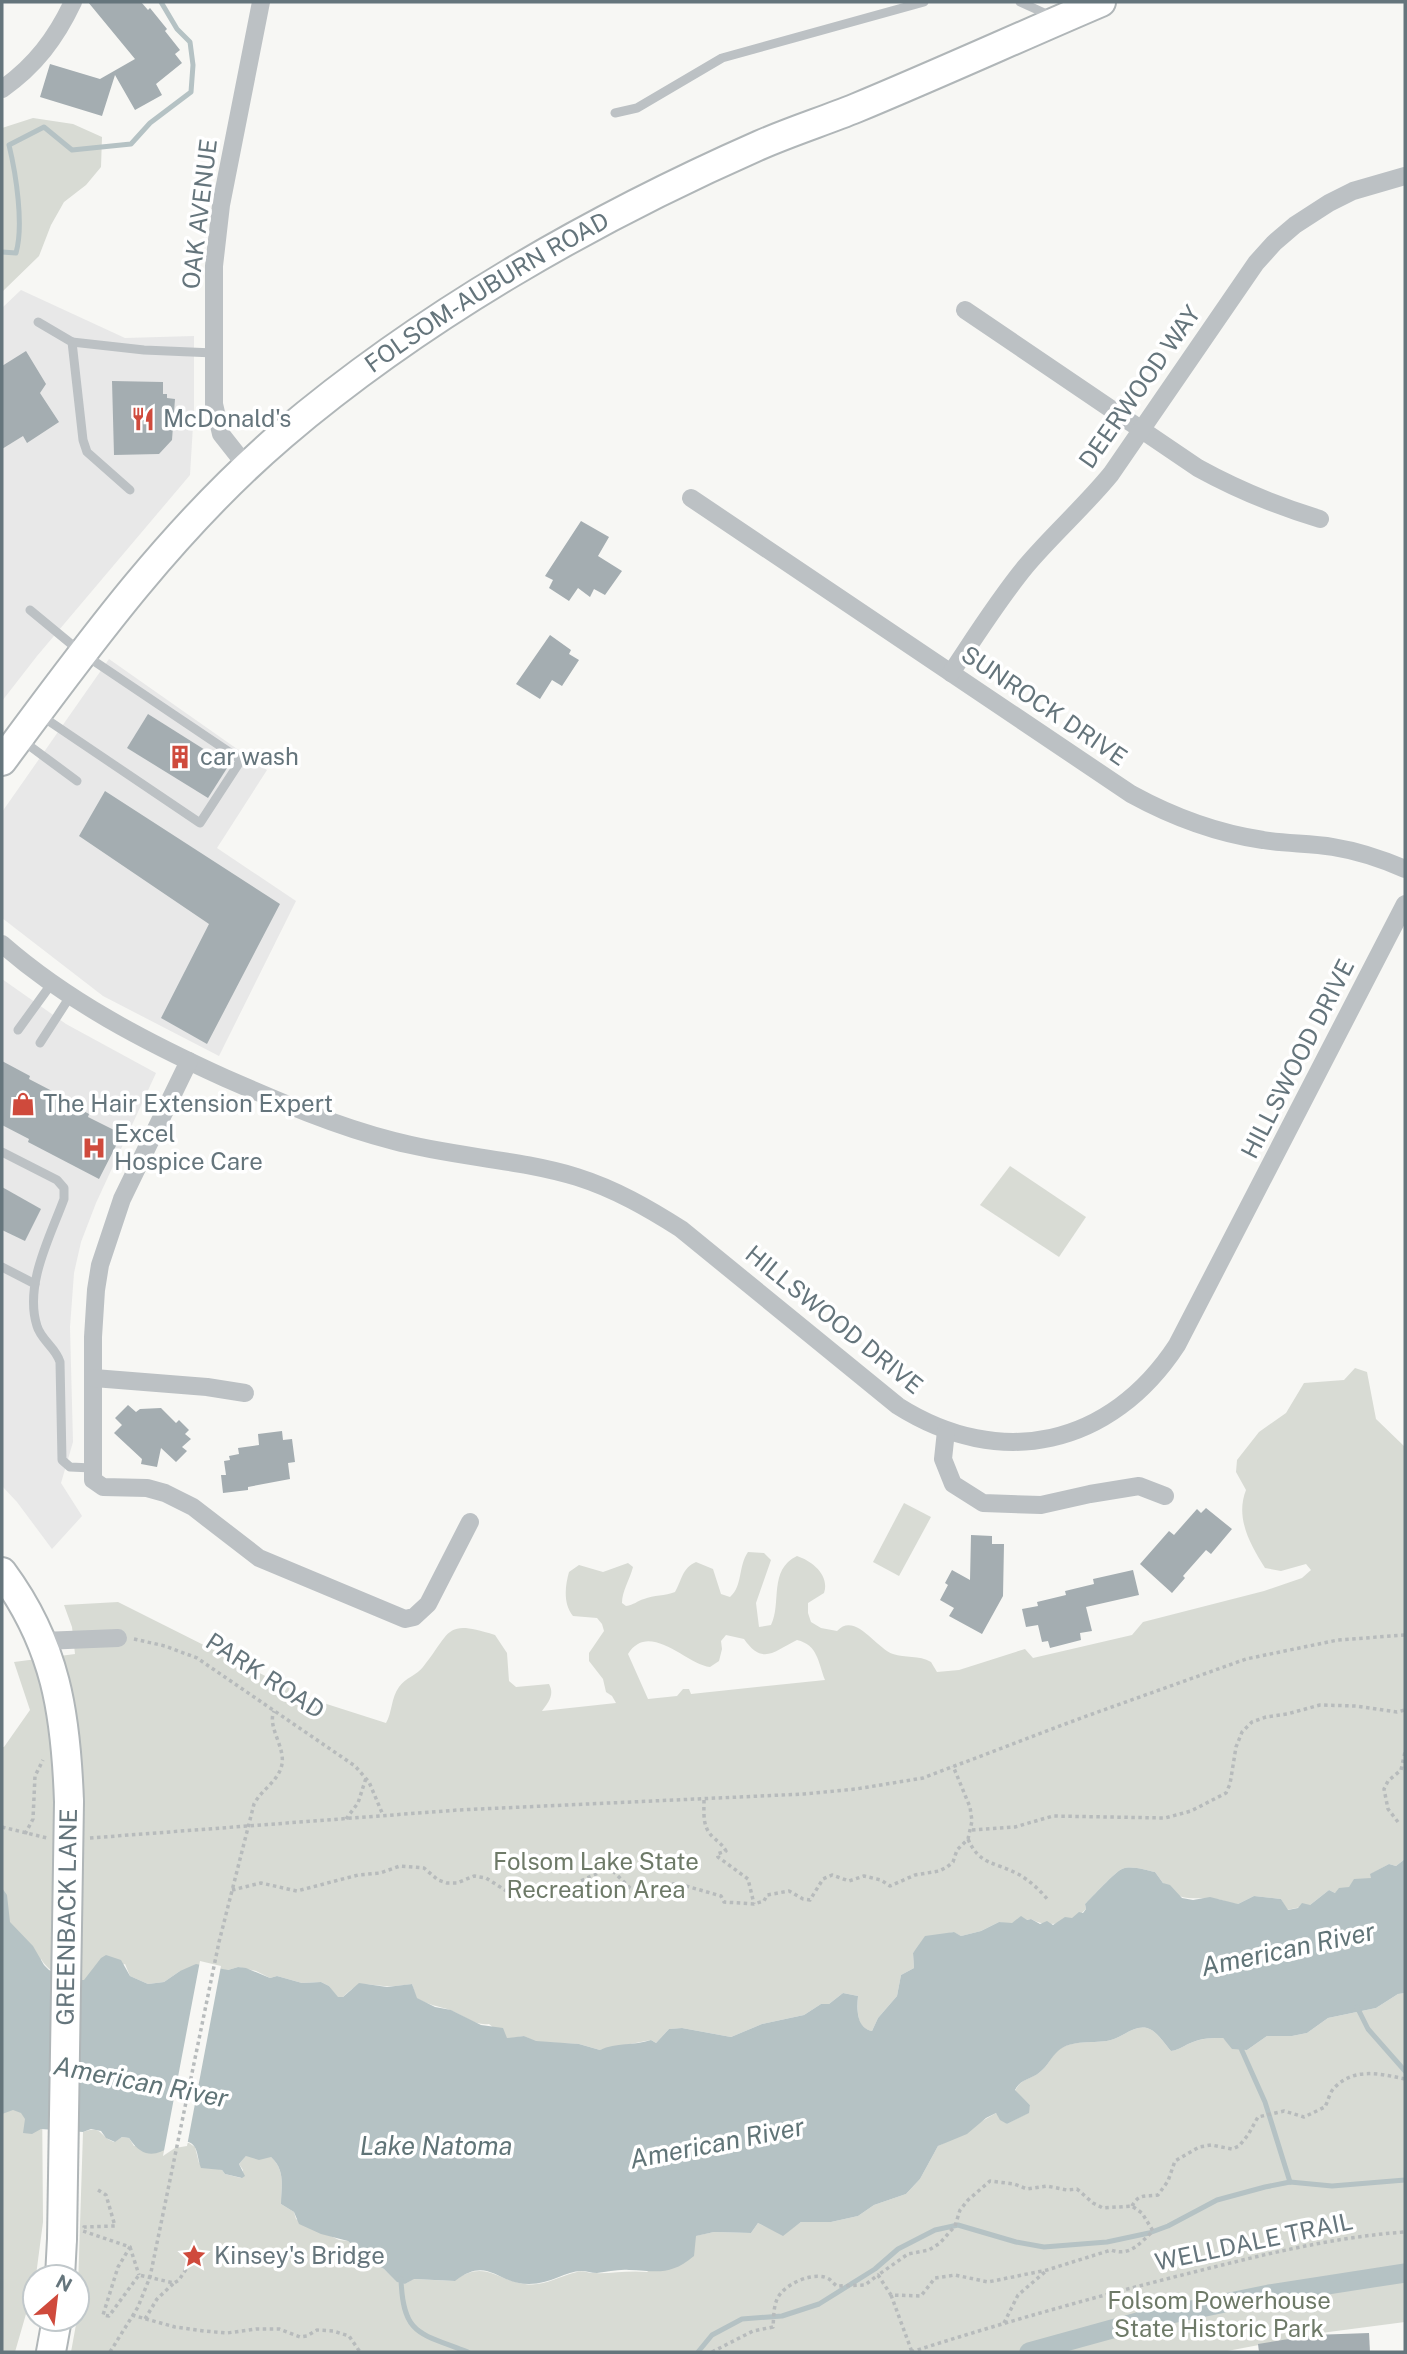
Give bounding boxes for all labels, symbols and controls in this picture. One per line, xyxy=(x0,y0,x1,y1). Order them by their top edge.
street label: OAK AVENUE xyxy=(176,137,222,291)
street label: FOLSOM-AUBURN ROAD xyxy=(359,206,613,378)
street label: DEERWOOD WAY xyxy=(1073,299,1206,473)
place label: McDonald's xyxy=(163,404,291,432)
restaurant icon: McDonald's xyxy=(129,405,157,433)
street label: SUNROCK DRIVE xyxy=(956,639,1133,771)
place label: car wash xyxy=(200,742,299,770)
building icon: car wash xyxy=(166,743,194,771)
street label: HILLSWOOD DRIVE xyxy=(1235,954,1359,1163)
place label: The Hair Extension Expert xyxy=(43,1089,333,1117)
shop icon: The Hair Extension Expert xyxy=(9,1090,37,1118)
place label: Excel Hospice Care xyxy=(114,1119,263,1175)
hospital icon: Excel Hospice Care xyxy=(80,1134,108,1162)
street label: HILLSWOOD DRIVE xyxy=(740,1239,929,1399)
street label: PARK ROAD xyxy=(201,1626,330,1724)
street label: GREENBACK LANE xyxy=(50,1808,82,2026)
park label: Folsom Lake State Recreation Area xyxy=(493,1847,699,1903)
water label: American River xyxy=(1198,1915,1378,1982)
water label: American River xyxy=(51,2049,231,2114)
water label: American River xyxy=(627,2110,807,2175)
water label: Lake Natoma xyxy=(360,2130,512,2161)
street label: WELLDALE TRAIL xyxy=(1152,2206,1355,2276)
place label: Kinsey's Bridge xyxy=(214,2241,385,2269)
place icon: Kinsey's Bridge xyxy=(180,2242,208,2270)
north arrow xyxy=(21,2263,91,2333)
text: N xyxy=(52,2270,76,2296)
park label: Folsom Powerhouse State Historic Park xyxy=(1107,2286,1331,2342)

